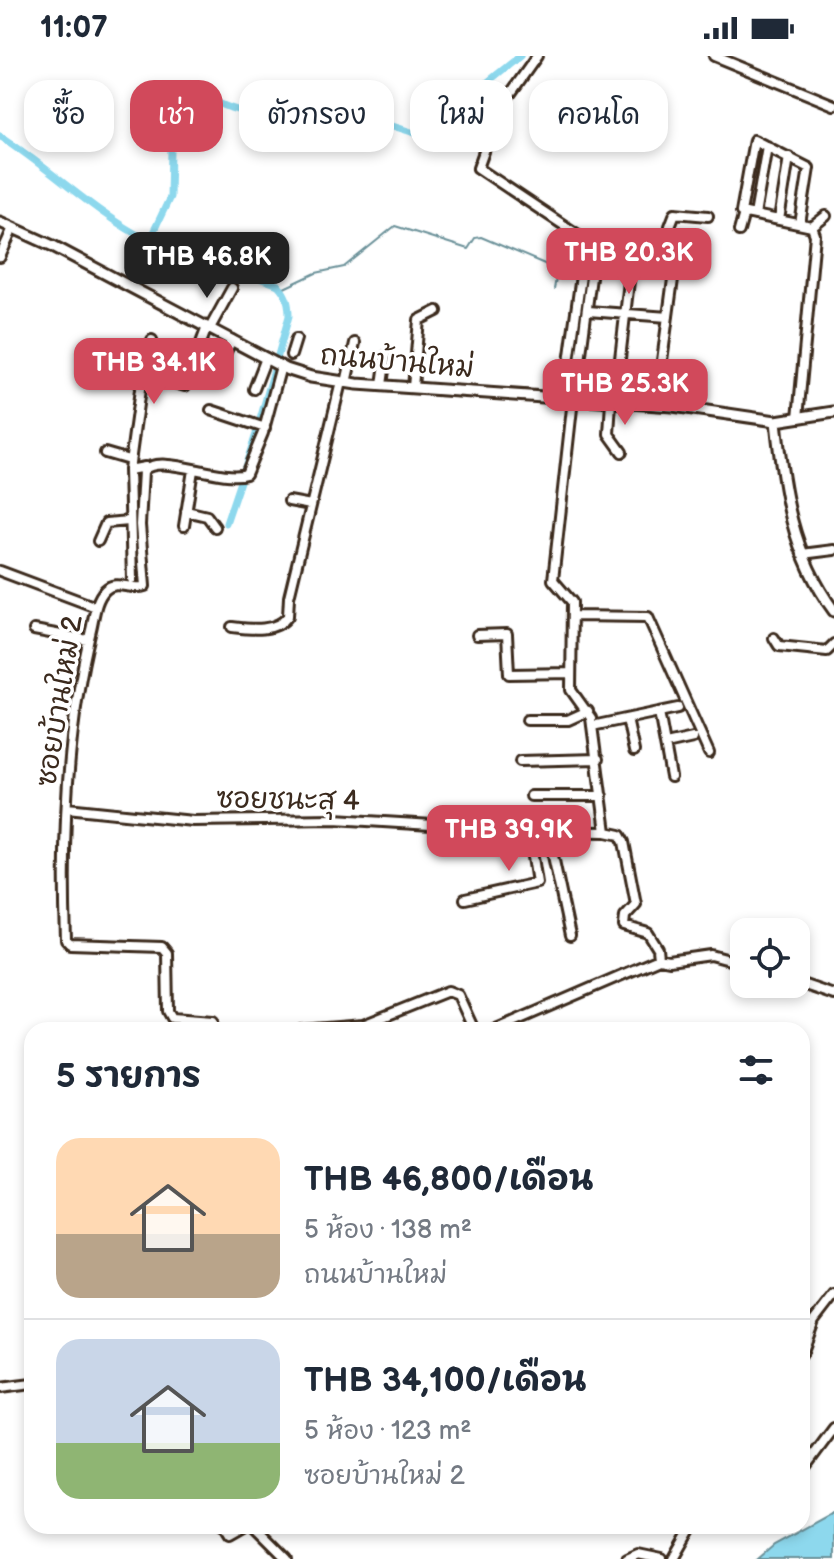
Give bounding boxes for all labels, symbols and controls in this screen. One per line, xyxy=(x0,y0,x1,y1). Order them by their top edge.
text: 11:07 xyxy=(40,10,108,46)
chip: ซื้อ xyxy=(24,80,114,152)
chip: เช่า xyxy=(130,80,223,152)
chip: ตัวกรอง xyxy=(239,80,394,152)
chip: ใหม่ xyxy=(410,80,513,152)
chip: คอนโด xyxy=(529,80,668,152)
pin: THB 20.3K xyxy=(537,228,721,296)
pin: THB 46.8K xyxy=(115,232,299,300)
text: THB 20.3K xyxy=(564,238,694,269)
text: THB 46.8K xyxy=(142,242,272,273)
street label: ถนนบ้านใหม่ xyxy=(319,335,476,385)
pin: THB 34.1K xyxy=(62,338,246,406)
text: THB 34.1K xyxy=(92,348,216,379)
pin: THB 25.3K xyxy=(533,359,717,427)
text: THB 25.3K xyxy=(561,369,689,400)
street label: ซอยบ้านใหม่ 2 xyxy=(26,612,90,789)
street label: ซอยชนะสุ 4 xyxy=(216,782,360,821)
pin: THB 39.9K xyxy=(417,805,601,873)
text: THB 39.9K xyxy=(445,815,573,846)
map controls xyxy=(730,918,810,998)
button: locate xyxy=(730,918,810,998)
icon: filters xyxy=(734,1048,778,1092)
text: 5 รายการ xyxy=(56,1056,201,1097)
text: THB 46,800/เดือน xyxy=(304,1159,593,1200)
icon: home xyxy=(120,1170,216,1266)
text: 5 ห้อง · 138 m² xyxy=(304,1215,472,1246)
text: ถนนบ้านใหม่ xyxy=(304,1260,447,1291)
text: THB 34,100/เดือน xyxy=(304,1360,586,1401)
icon: home xyxy=(120,1371,216,1467)
text: 5 ห้อง · 123 m² xyxy=(304,1416,472,1447)
text: ซอยบ้านใหม่ 2 xyxy=(304,1461,465,1492)

